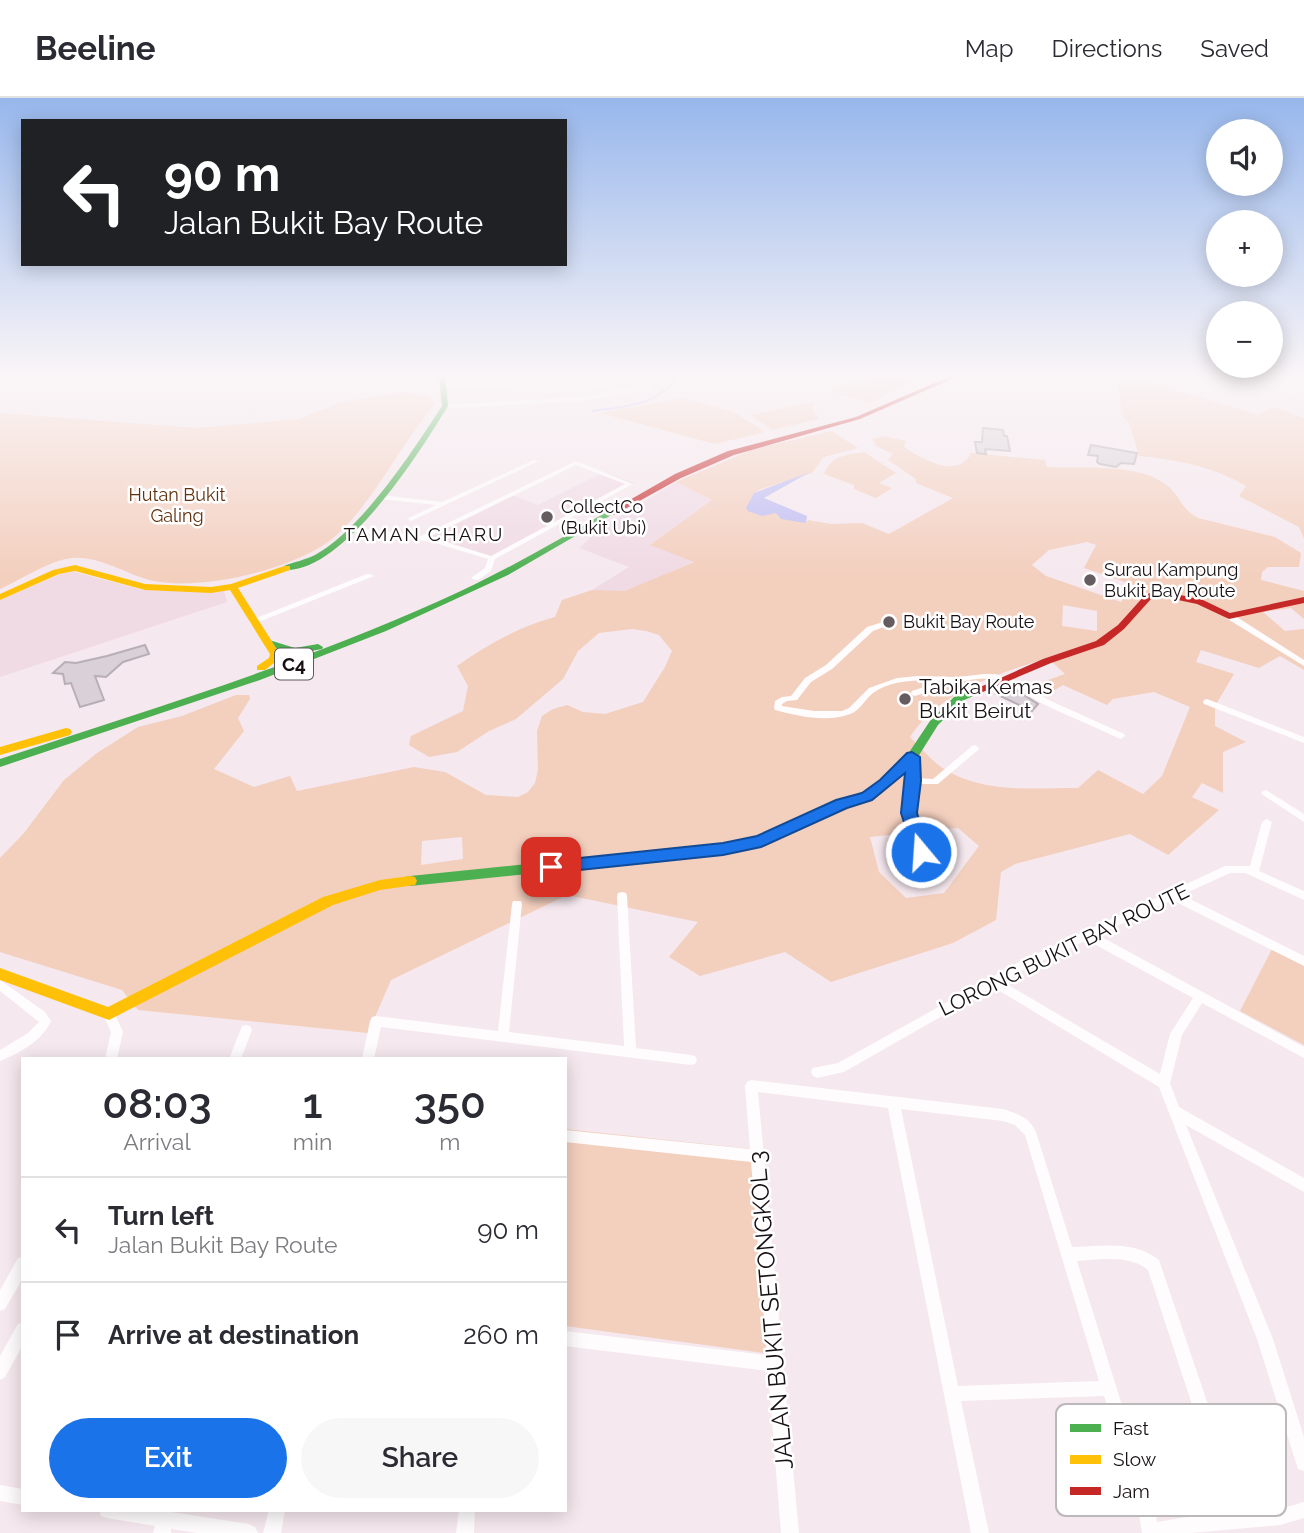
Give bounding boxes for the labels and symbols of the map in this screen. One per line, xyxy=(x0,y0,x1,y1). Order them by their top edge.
park label: Hutan Bukit Galing xyxy=(128,484,226,526)
place label: CollectCo (Bukit Ubi) xyxy=(561,496,646,538)
marker: CollectCo (Bukit Ubi) xyxy=(539,509,555,525)
district label: TAMAN CHARU xyxy=(344,523,504,545)
place label: Surau Kampung Bukit Bay Route xyxy=(1104,559,1238,601)
marker: Surau Kampung Bukit Bay Route xyxy=(1082,572,1098,588)
place label: Bukit Bay Route xyxy=(903,611,1035,632)
marker: Bukit Bay Route xyxy=(881,614,897,630)
road number: C4 xyxy=(275,649,313,680)
place label: Tabika Kemas Bukit Beirut xyxy=(919,674,1053,723)
marker: Tabika Kemas Bukit Beirut xyxy=(897,691,913,707)
position arrow xyxy=(884,815,958,889)
pin xyxy=(521,837,581,897)
street label: LORONG BUKIT BAY ROUTE xyxy=(935,878,1193,1021)
street label: JALAN BUKIT SETONGKOL 3 xyxy=(742,1150,799,1470)
legend xyxy=(1056,1404,1286,1516)
text: Fast xyxy=(1113,1417,1149,1439)
text: Slow xyxy=(1113,1448,1157,1470)
text: Jam xyxy=(1113,1480,1150,1502)

